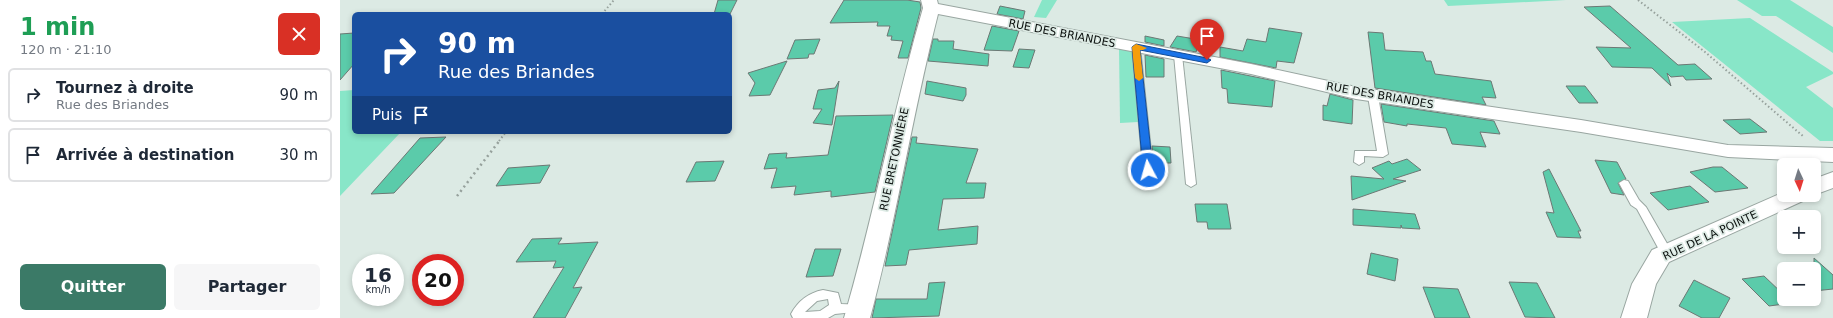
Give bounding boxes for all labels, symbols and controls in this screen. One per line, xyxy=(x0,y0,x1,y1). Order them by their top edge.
text: 1 min xyxy=(20,13,95,41)
button: close xyxy=(278,13,320,55)
street label: RUE DES BRIANDES xyxy=(1007,17,1116,50)
pin xyxy=(1190,19,1224,60)
icon: arrive xyxy=(1196,25,1218,47)
text: 90 m xyxy=(438,27,516,60)
icon: right xyxy=(372,28,424,80)
text: 120 m · 21:10 xyxy=(20,42,111,57)
text: Rue des Briandes xyxy=(438,61,595,82)
text: Tournez à droite xyxy=(56,79,194,97)
street label: RUE DES BRIANDES xyxy=(1325,80,1435,111)
icon: right xyxy=(22,84,44,106)
text: 90 m xyxy=(280,86,318,104)
text: Rue des Briandes xyxy=(56,97,169,112)
icon: arrive xyxy=(410,104,432,126)
text: Puis xyxy=(372,106,402,124)
street label: RUE BRETONNIÈRE xyxy=(877,106,912,212)
icon: arrive xyxy=(22,144,44,166)
text: Arrivée à destination xyxy=(56,146,234,164)
text: 30 m xyxy=(280,146,318,164)
position arrow xyxy=(1127,149,1169,191)
north arrow xyxy=(1777,158,1821,202)
map controls xyxy=(1777,158,1821,306)
street label: RUE DE LA POINTE xyxy=(1661,208,1760,263)
button: + xyxy=(1777,210,1821,254)
speed limit sign: 20 xyxy=(412,254,464,306)
button: − xyxy=(1777,262,1821,306)
text: 16 xyxy=(364,263,392,287)
button: Quitter xyxy=(20,264,166,310)
button: Partager xyxy=(174,264,320,310)
text: km/h xyxy=(365,284,391,295)

